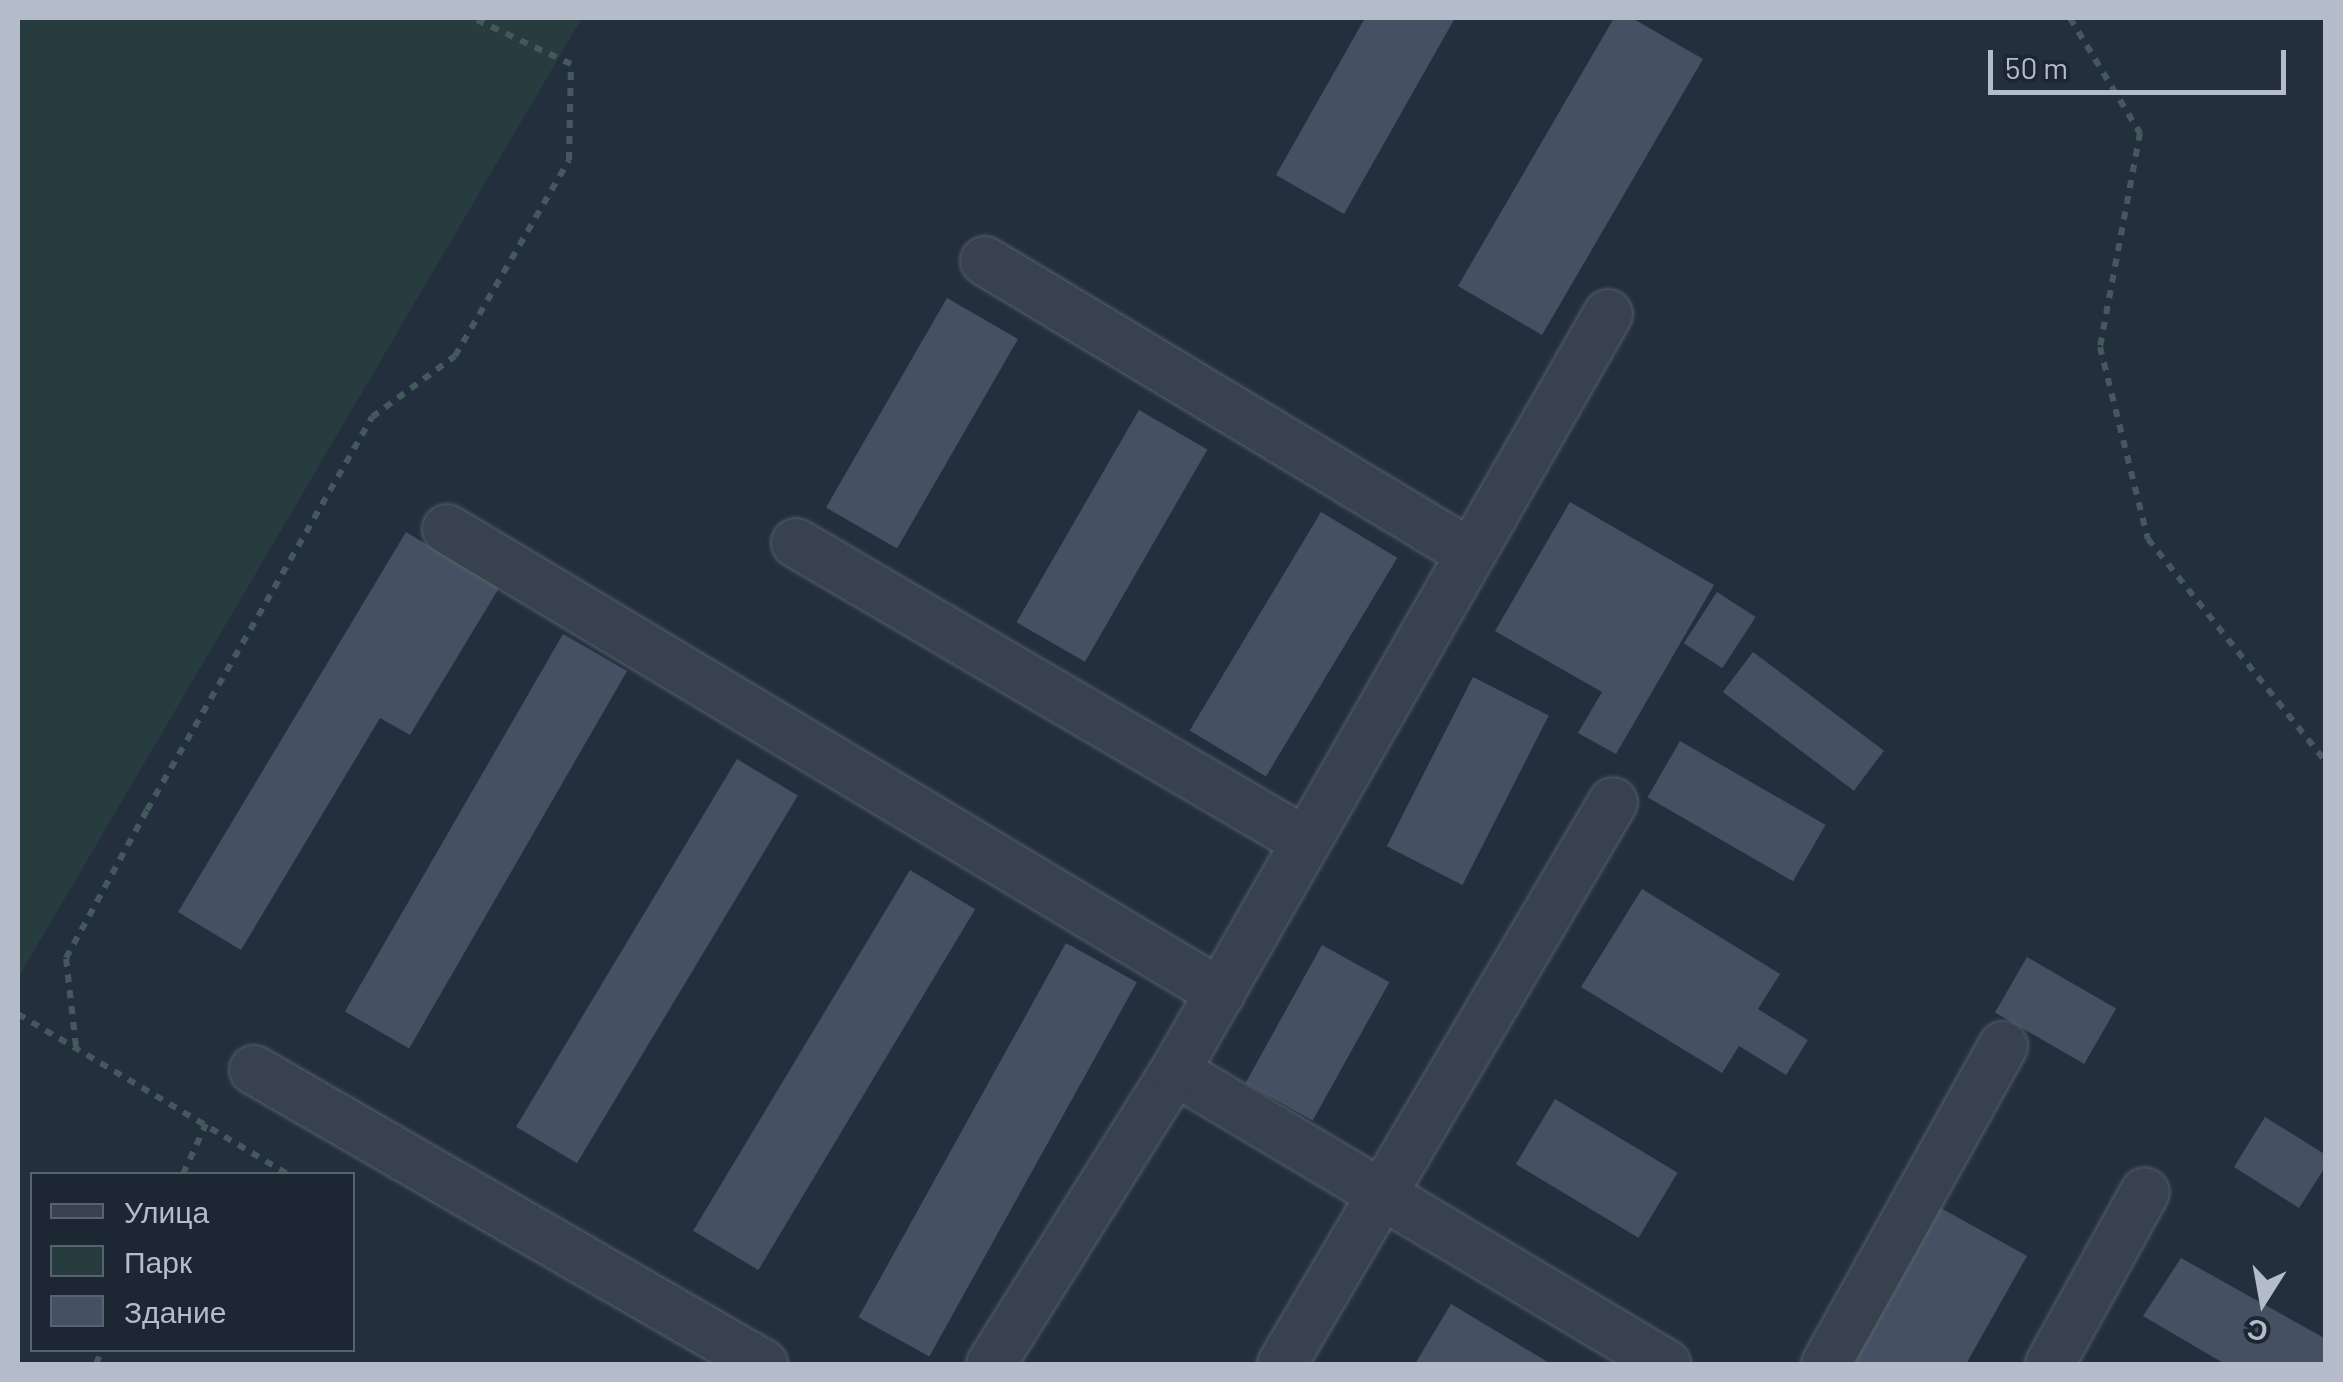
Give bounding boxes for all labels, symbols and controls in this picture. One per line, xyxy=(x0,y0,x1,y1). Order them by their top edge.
scale bar xyxy=(1993,30,2290,92)
text: 50 m xyxy=(2005,49,2068,85)
legend xyxy=(30,1172,355,1352)
text: Улица xyxy=(124,1193,209,1229)
text: Парк xyxy=(124,1243,192,1279)
north arrow xyxy=(2213,1252,2313,1352)
text: Здание xyxy=(124,1293,226,1329)
text: С xyxy=(2244,1313,2270,1350)

